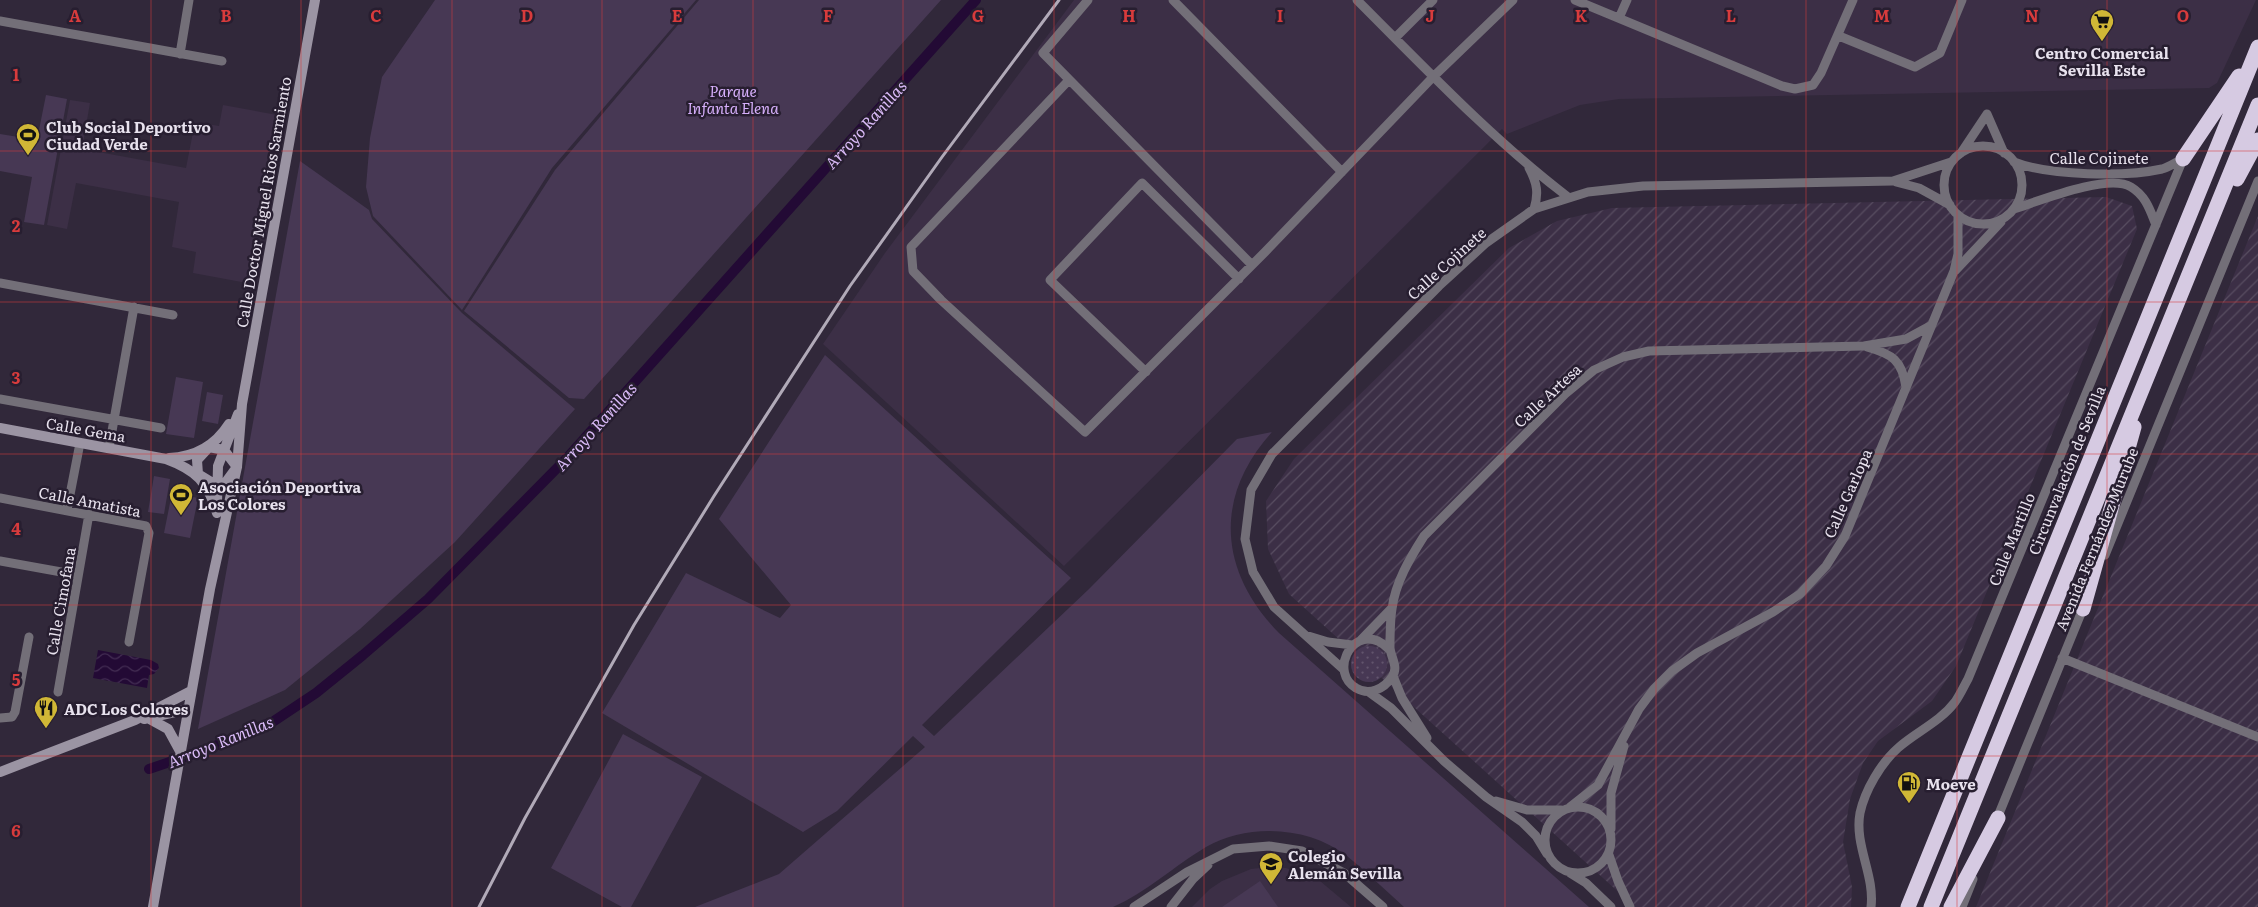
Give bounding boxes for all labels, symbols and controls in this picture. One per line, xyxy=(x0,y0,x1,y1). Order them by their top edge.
text: A xyxy=(69,3,81,27)
text: B xyxy=(220,3,232,27)
text: C xyxy=(370,3,382,27)
text: D xyxy=(521,3,533,27)
text: E xyxy=(672,3,683,27)
text: F xyxy=(823,3,833,27)
text: G xyxy=(972,3,984,27)
text: H xyxy=(1122,3,1136,27)
text: I xyxy=(1277,3,1283,27)
text: J xyxy=(1425,3,1435,27)
text: K xyxy=(1575,3,1588,27)
text: L xyxy=(1726,3,1736,27)
text: M xyxy=(1874,3,1890,27)
text: N xyxy=(2025,3,2039,27)
text: O xyxy=(2177,3,2189,27)
supermarket icon: Centro Comercial Sevilla Este xyxy=(2089,8,2115,42)
place label: Centro Comercial Sevilla Este xyxy=(2035,41,2170,81)
text: 1 xyxy=(13,62,20,86)
water label: Arroyo Ranillas xyxy=(818,74,912,174)
street label: Calle Doctor Miguel Rios Sarmiento xyxy=(230,75,296,329)
park label: Parque Infanta Elena xyxy=(687,79,779,119)
place label: Club Social Deportivo Ciudad Verde xyxy=(46,115,211,155)
sports icon: Club Social Deportivo Ciudad Verde xyxy=(15,122,41,156)
street label: Calle Cojinete xyxy=(2049,146,2149,169)
text: 2 xyxy=(12,213,21,237)
street label: Calle Cojinete xyxy=(1401,221,1491,305)
street label: Calle Artesa xyxy=(1508,357,1587,433)
text: 3 xyxy=(12,365,21,389)
water label: Arroyo Ranillas xyxy=(548,376,642,476)
street label: Circunvalación de Sevilla xyxy=(2021,381,2111,558)
street label: Calle Gema xyxy=(44,411,129,447)
street label: Calle Garlopa xyxy=(1817,444,1877,542)
street label: Avenida Fernández Murube xyxy=(2049,444,2143,634)
place label: Asociación Deportiva Los Colores xyxy=(198,475,362,515)
street label: Calle Amatista xyxy=(37,480,144,522)
sports icon: Asociación Deportiva Los Colores xyxy=(168,482,194,516)
street label: Calle Martillo xyxy=(1982,489,2040,589)
text: 4 xyxy=(11,516,21,540)
street label: Calle Cimofana xyxy=(39,544,81,657)
text: 5 xyxy=(12,667,21,691)
restaurant icon: ADC Los Colores xyxy=(33,695,59,729)
place label: ADC Los Colores xyxy=(64,697,189,720)
water label: Arroyo Ranillas xyxy=(163,709,277,773)
fuel station icon: Moeve xyxy=(1896,770,1922,804)
place label: Moeve xyxy=(1926,772,1976,795)
text: 6 xyxy=(11,818,21,842)
place label: Colegio Alemán Sevilla xyxy=(1288,844,1402,884)
school or university icon: Colegio Alemán Sevilla xyxy=(1258,851,1284,885)

